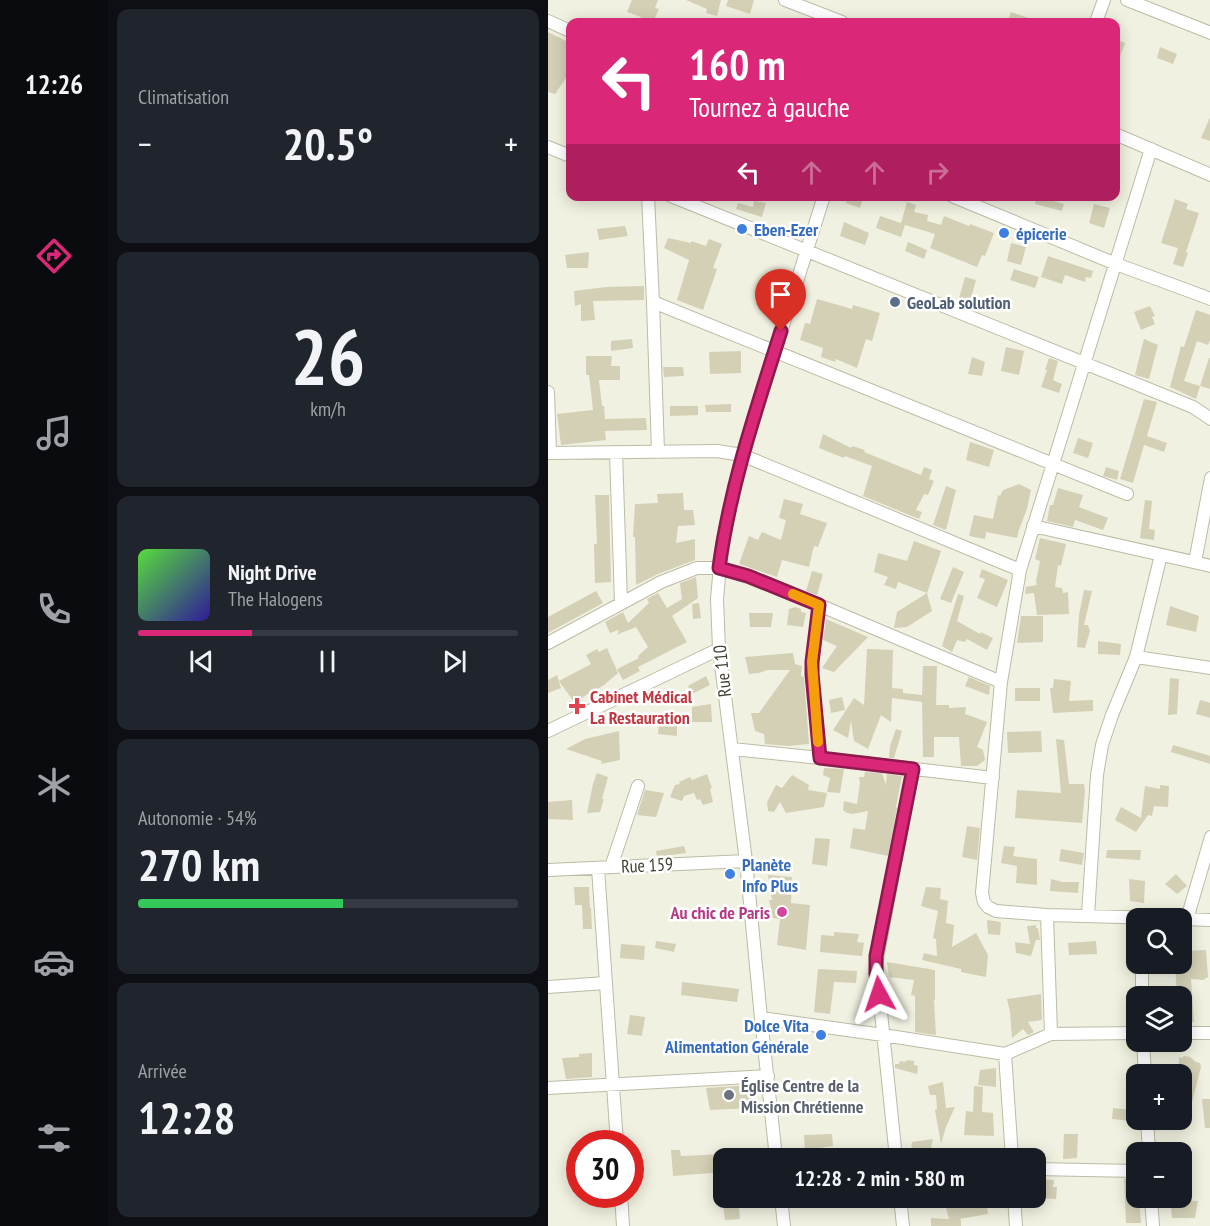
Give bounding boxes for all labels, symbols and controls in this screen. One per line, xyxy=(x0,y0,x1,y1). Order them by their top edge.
text: 160 m xyxy=(689,37,786,92)
icon: left xyxy=(590,42,668,120)
text: 12:26 xyxy=(25,67,83,101)
text: Climatisation xyxy=(138,84,229,110)
text: Tournez à gauche xyxy=(689,90,850,124)
text: 20.5° xyxy=(283,114,373,172)
text: − xyxy=(138,122,152,165)
text: + xyxy=(504,122,518,165)
icon: left xyxy=(732,156,765,189)
icon: ahead xyxy=(795,156,828,189)
icon: ahead xyxy=(858,156,891,189)
icon: right xyxy=(921,156,954,189)
place label: Eben-Ezer xyxy=(754,218,819,241)
marker: Eben-Ezer xyxy=(735,222,749,236)
place label: épicerie xyxy=(1016,222,1067,245)
marker: épicerie xyxy=(997,226,1011,240)
icon: directions xyxy=(33,235,75,277)
pin xyxy=(755,269,806,331)
icon: arrive xyxy=(764,278,797,311)
place label: GeoLab solution xyxy=(907,291,1011,314)
marker: GeoLab solution xyxy=(888,295,902,309)
text: 26 xyxy=(291,306,365,407)
text: km/h xyxy=(310,396,346,422)
icon: music xyxy=(33,412,75,454)
text: Night Drive xyxy=(228,558,317,586)
text: The Halogens xyxy=(228,586,323,612)
icon: phone xyxy=(33,588,75,630)
street label: Rue 110 xyxy=(708,644,736,698)
icon: previous xyxy=(185,645,218,678)
icon: pause xyxy=(311,645,344,678)
icon: next xyxy=(438,645,471,678)
place label: Cabinet Médical La Restauration xyxy=(590,685,693,729)
marker: Cabinet Médical La Restauration xyxy=(568,697,586,715)
icon: climate xyxy=(33,764,75,806)
text: Autonomie · 54% xyxy=(138,805,257,831)
text: 270 km xyxy=(138,835,260,893)
street label: Rue 159 xyxy=(620,852,674,878)
place label: Planète Info Plus xyxy=(742,853,798,897)
marker: Planète Info Plus xyxy=(723,867,737,881)
place label: Au chic de Paris xyxy=(670,901,770,924)
marker: Au chic de Paris xyxy=(775,905,789,919)
map controls xyxy=(1126,908,1192,1208)
button: search xyxy=(1126,908,1192,974)
icon: car xyxy=(33,941,75,983)
position arrow xyxy=(847,962,911,1026)
button: layers xyxy=(1126,986,1192,1052)
place label: Dolce Vita Alimentation Générale xyxy=(664,1014,809,1058)
marker: Dolce Vita Alimentation Générale xyxy=(814,1028,828,1042)
text: Arrivée xyxy=(138,1058,187,1084)
button: + xyxy=(1126,1064,1192,1130)
place label: Église Centre de la Mission Chrétienne xyxy=(741,1074,864,1118)
text: 12:28 xyxy=(138,1088,235,1146)
marker: Église Centre de la Mission Chrétienne xyxy=(722,1088,736,1102)
icon: filters xyxy=(33,1117,75,1159)
speed limit sign: 30 xyxy=(566,1130,644,1208)
button: − xyxy=(1126,1142,1192,1208)
text: 12:28 · 2 min · 580 m xyxy=(794,1164,965,1192)

